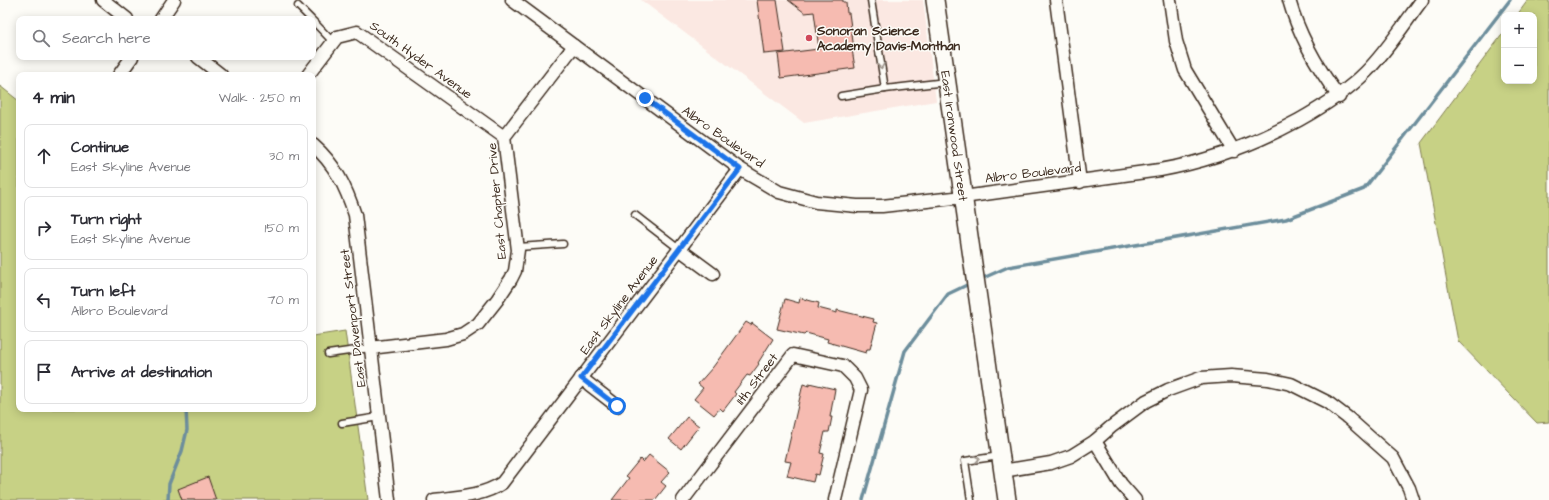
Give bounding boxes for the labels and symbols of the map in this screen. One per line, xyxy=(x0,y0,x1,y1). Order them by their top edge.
street label: South Hyder Avenue xyxy=(366,17,476,104)
place label: Sonoran Science Academy Davis-Monthan xyxy=(816,22,961,56)
marker: Sonoran Science Academy Davis-Monthan xyxy=(804,33,814,43)
one-way arrow xyxy=(877,63,885,69)
street label: East Ironwood Street xyxy=(936,70,972,203)
route end xyxy=(636,89,654,107)
street label: Albro Boulevard xyxy=(678,102,768,172)
street label: East Chapter Drive xyxy=(483,142,511,260)
street label: Albro Boulevard xyxy=(984,158,1082,188)
street label: East Davenport Street xyxy=(336,247,370,388)
street label: East Skyline Avenue xyxy=(576,252,663,359)
street label: 11th Street xyxy=(732,349,783,409)
route start xyxy=(608,397,626,415)
one-way arrow xyxy=(974,455,980,464)

